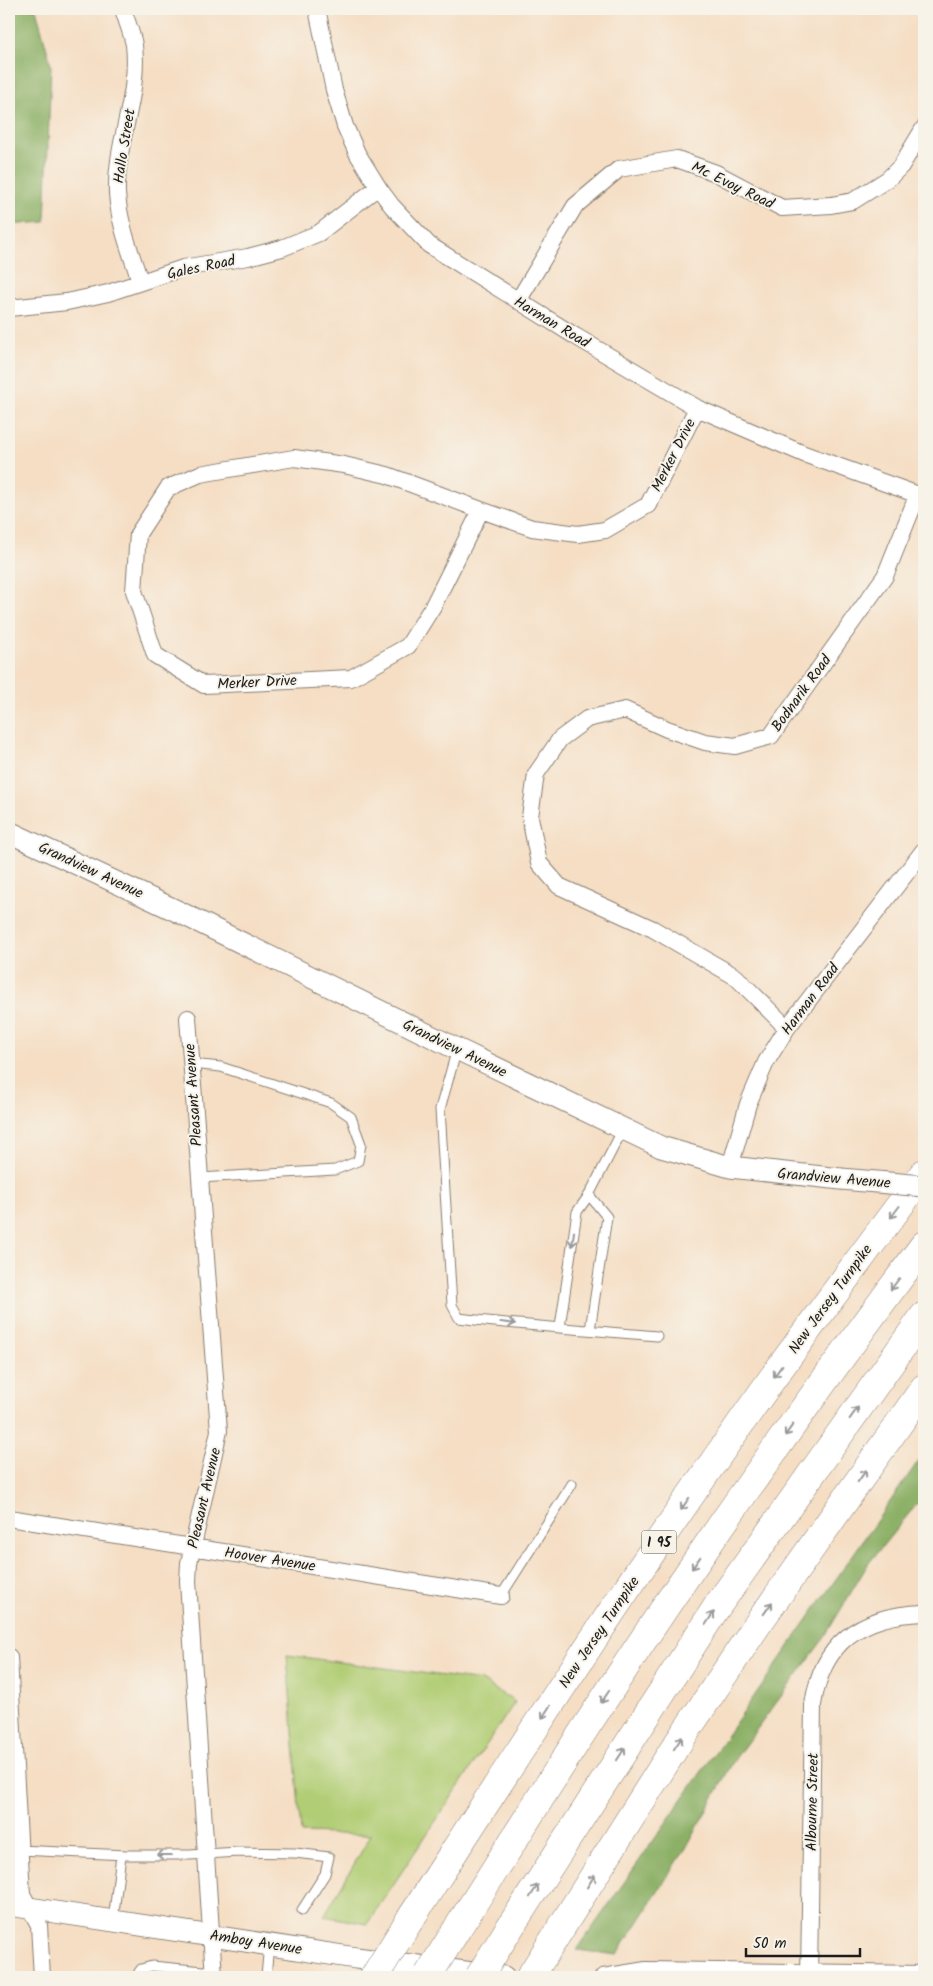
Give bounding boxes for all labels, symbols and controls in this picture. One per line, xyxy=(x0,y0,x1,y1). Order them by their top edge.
street label: Hallo Street xyxy=(107,107,143,185)
street label: Mc Evoy Road xyxy=(687,155,779,217)
street label: Gales Road xyxy=(165,249,238,287)
street label: Harman Road xyxy=(509,291,595,355)
street label: Merker Drive xyxy=(645,414,703,496)
street label: Bodnarik Road xyxy=(765,650,838,737)
street label: Merker Drive xyxy=(217,669,298,697)
street label: Grandview Avenue xyxy=(34,836,147,906)
street label: Harman Road xyxy=(776,958,846,1041)
street label: Grandview Avenue xyxy=(398,1013,511,1085)
street label: Pleasant Avenue xyxy=(178,1042,210,1147)
street label: Grandview Avenue xyxy=(776,1162,892,1196)
one-way arrow xyxy=(889,1205,900,1218)
one-way arrow xyxy=(567,1231,577,1247)
street label: New Jersey Turnpike xyxy=(783,1239,879,1359)
one-way arrow xyxy=(890,1277,900,1291)
one-way arrow xyxy=(499,1319,515,1329)
one-way arrow xyxy=(773,1364,783,1378)
one-way arrow xyxy=(849,1406,859,1420)
one-way arrow xyxy=(784,1423,794,1437)
street label: Pleasant Avenue xyxy=(182,1445,228,1551)
one-way arrow xyxy=(857,1469,867,1483)
one-way arrow xyxy=(680,1497,690,1511)
road number: I 95 xyxy=(642,1530,676,1554)
street label: Hoover Avenue xyxy=(223,1541,317,1579)
one-way arrow xyxy=(691,1556,701,1570)
street label: New Jersey Turnpike xyxy=(553,1571,646,1693)
one-way arrow xyxy=(763,1602,773,1616)
one-way arrow xyxy=(705,1611,715,1625)
one-way arrow xyxy=(600,1690,610,1704)
one-way arrow xyxy=(540,1704,550,1718)
one-way arrow xyxy=(673,1737,683,1751)
one-way arrow xyxy=(616,1747,627,1761)
street label: Albourne Street xyxy=(800,1752,826,1851)
one-way arrow xyxy=(156,1850,172,1860)
one-way arrow xyxy=(586,1874,596,1888)
one-way arrow xyxy=(529,1884,539,1898)
street label: Amboy Avenue xyxy=(208,1924,304,1962)
scale bar xyxy=(746,1926,859,1958)
text: 50 m xyxy=(753,1932,787,1956)

